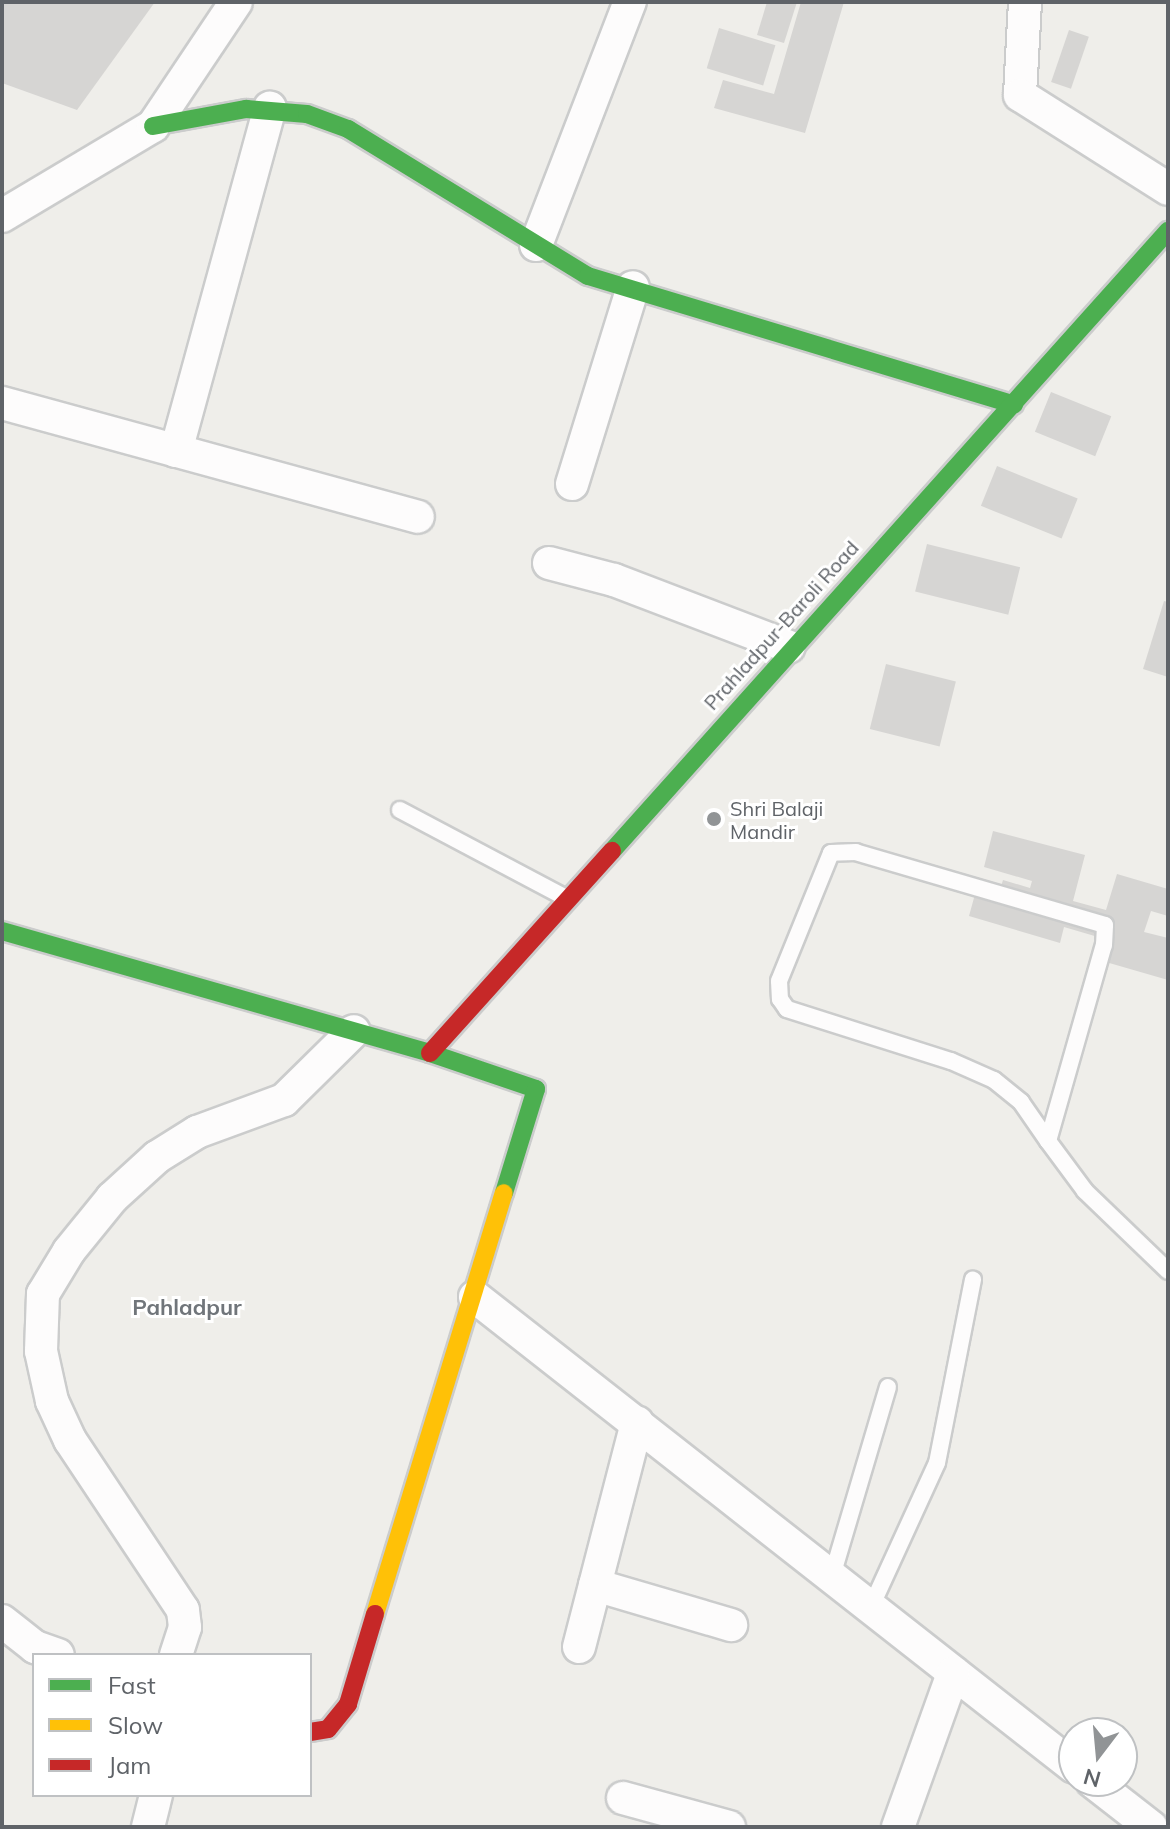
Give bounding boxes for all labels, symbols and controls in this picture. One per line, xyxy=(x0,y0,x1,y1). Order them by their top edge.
street label: Prahladpur-Baroli Road xyxy=(699,535,863,715)
place label: Shri Balaji Mandir xyxy=(730,796,823,843)
marker: Shri Balaji Mandir xyxy=(705,810,723,828)
district label: Pahladpur xyxy=(132,1295,242,1321)
legend xyxy=(32,1653,312,1797)
text: Fast xyxy=(108,1670,156,1700)
text: Slow xyxy=(108,1710,163,1740)
north arrow xyxy=(1058,1717,1138,1797)
text: Jam xyxy=(108,1750,151,1780)
text: N xyxy=(1080,1762,1104,1794)

